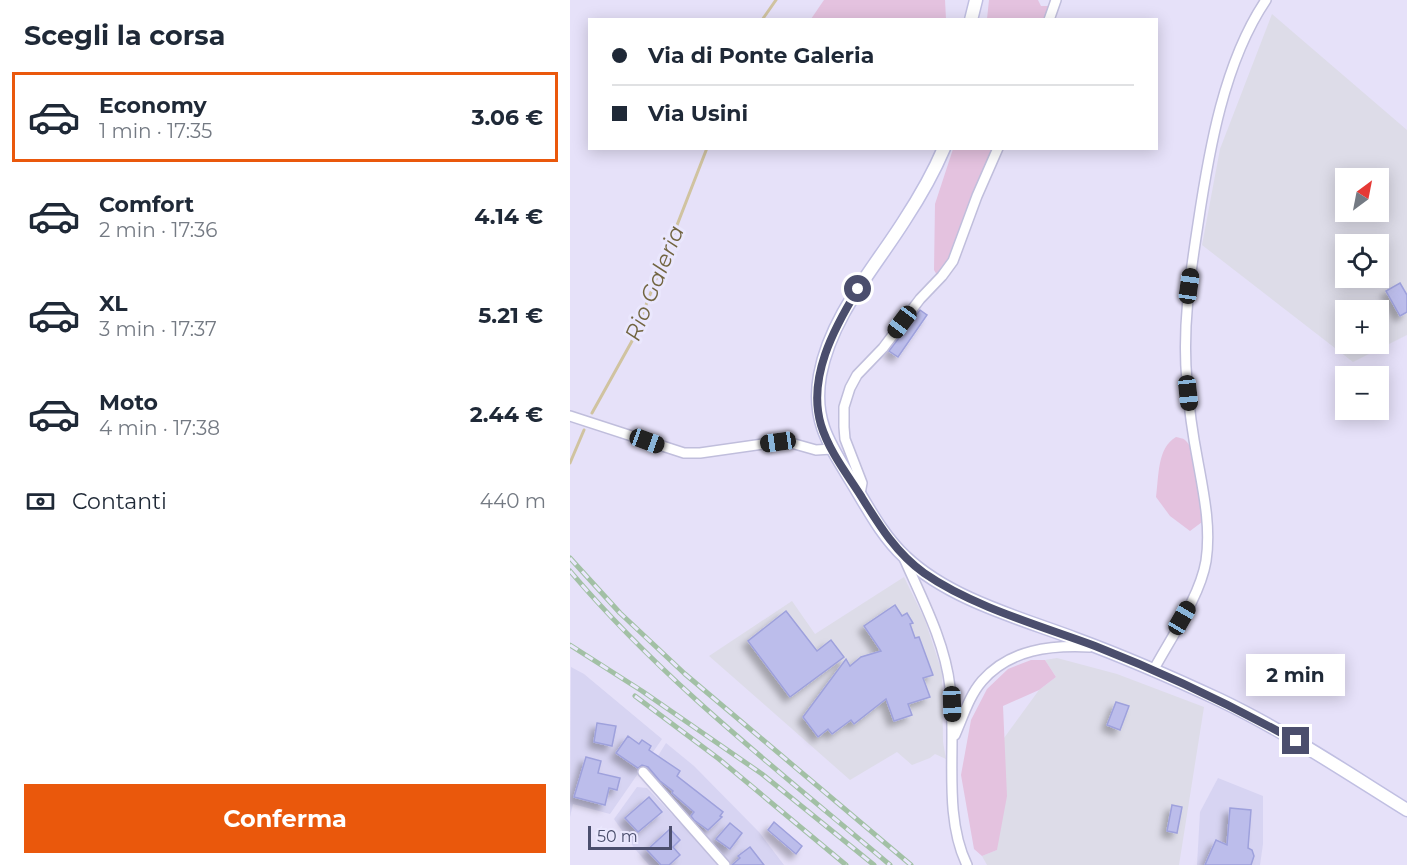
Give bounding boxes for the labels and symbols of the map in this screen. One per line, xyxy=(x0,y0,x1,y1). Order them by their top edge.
north arrow xyxy=(1335,168,1389,222)
water label: Rio Galeria xyxy=(619,222,690,345)
car xyxy=(1178,267,1200,305)
route start xyxy=(844,275,871,302)
car xyxy=(884,302,920,342)
car xyxy=(1177,374,1199,412)
car xyxy=(627,426,667,456)
car xyxy=(759,431,797,453)
car xyxy=(1165,598,1199,638)
callout: 2 min xyxy=(1246,654,1346,696)
car xyxy=(942,686,962,722)
route end xyxy=(1282,727,1309,754)
scale bar xyxy=(588,823,672,850)

